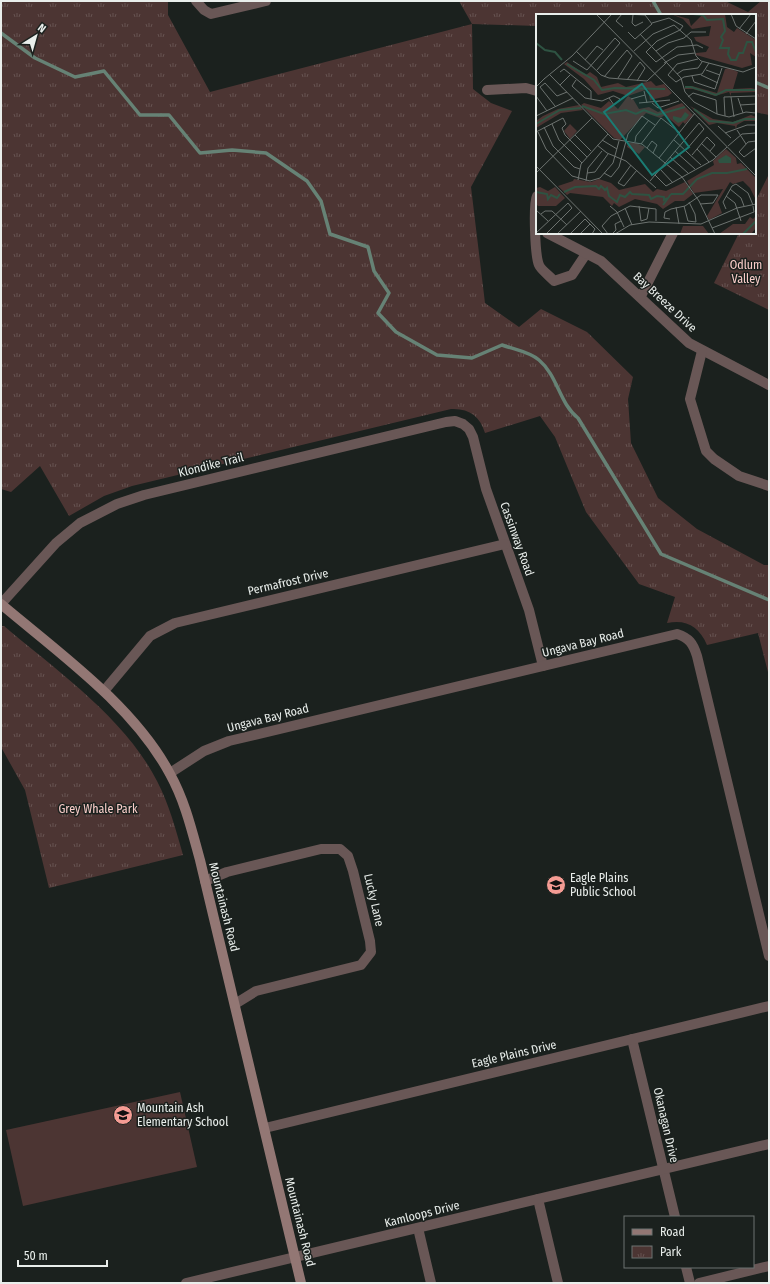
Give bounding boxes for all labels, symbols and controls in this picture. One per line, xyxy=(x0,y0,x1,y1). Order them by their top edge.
inset map xyxy=(536,14,756,234)
north arrow xyxy=(16,16,56,56)
text: N xyxy=(35,21,48,36)
park label: Odlum Valley xyxy=(730,258,762,286)
street label: Bay Breeze Drive xyxy=(630,269,700,335)
street label: Klondike Trail xyxy=(177,450,245,480)
street label: Cassinway Road xyxy=(497,500,537,578)
street label: Permafrost Drive xyxy=(246,566,330,598)
street label: Ungava Bay Road xyxy=(541,626,625,660)
street label: Ungava Bay Road xyxy=(226,701,310,735)
park label: Grey Whale Park xyxy=(58,802,138,816)
street label: Mountainash Road xyxy=(206,861,242,953)
place label: Eagle Plains Public School xyxy=(570,871,636,899)
street label: Lucky Lane xyxy=(361,872,387,928)
school or university icon: Eagle Plains Public School xyxy=(545,874,567,896)
street label: Eagle Plains Drive xyxy=(470,1037,558,1071)
street label: Okanagan Drive xyxy=(651,1086,681,1164)
place label: Mountain Ash Elementary School xyxy=(137,1101,228,1129)
school or university icon: Mountain Ash Elementary School xyxy=(112,1104,134,1126)
street label: Mountainash Road xyxy=(282,1176,318,1268)
street label: Kamloops Drive xyxy=(383,1198,461,1230)
legend xyxy=(624,1216,754,1268)
text: Road xyxy=(660,1225,685,1239)
scale bar xyxy=(18,1242,107,1268)
text: Park xyxy=(660,1245,682,1259)
text: 50 m xyxy=(24,1249,48,1263)

